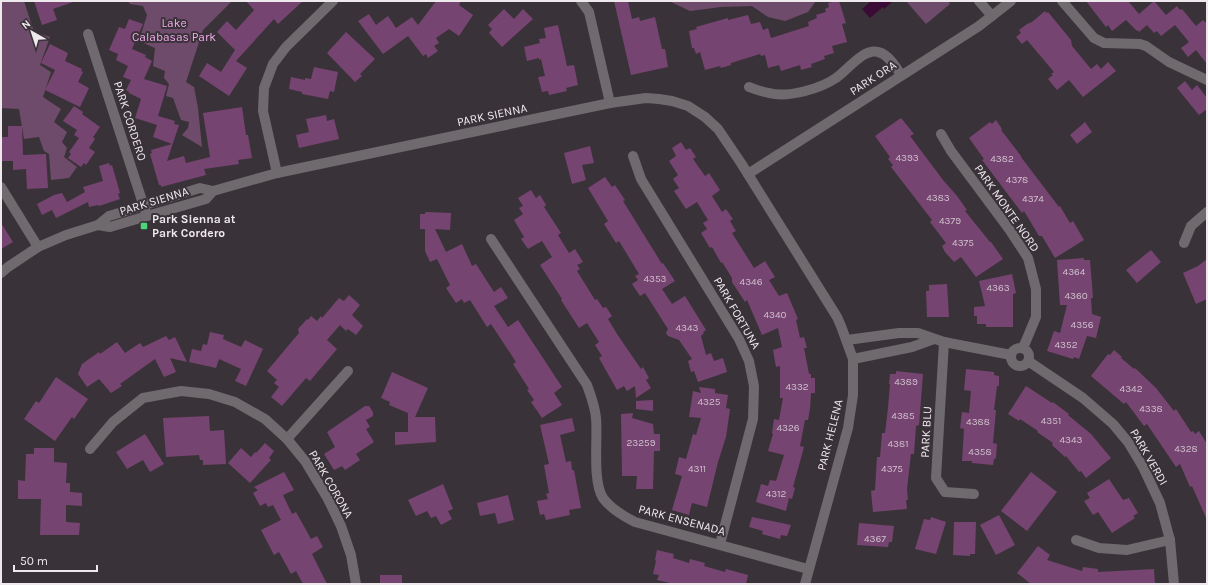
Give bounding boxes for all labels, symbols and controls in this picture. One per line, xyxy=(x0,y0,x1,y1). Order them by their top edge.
north arrow xyxy=(12,12,52,52)
park label: Lake Calabasas Park xyxy=(132,16,216,44)
text: N xyxy=(19,17,33,32)
street label: PARK ORA xyxy=(847,58,899,98)
street label: PARK CORDERO xyxy=(111,79,150,163)
street label: PARK SIENNA xyxy=(456,101,528,129)
house number: 4393 xyxy=(895,152,919,164)
house number: 4382 xyxy=(990,153,1014,165)
street label: PARK MONTE NORD xyxy=(972,162,1042,254)
house number: 4378 xyxy=(1006,174,1028,186)
street label: PARK SIENNA xyxy=(118,184,190,218)
house number: 4383 xyxy=(926,192,950,204)
house number: 4374 xyxy=(1022,193,1044,205)
place label: Park Sienna at Park Cordero xyxy=(152,212,236,240)
house number: 4379 xyxy=(939,215,961,227)
marker: Park Sienna at Park Cordero xyxy=(139,221,149,231)
house number: 4375 xyxy=(952,237,974,249)
house number: 4364 xyxy=(1063,266,1086,278)
house number: 4353 xyxy=(643,273,667,285)
street label: PARK FORTUNA xyxy=(711,274,763,352)
house number: 4346 xyxy=(740,276,763,288)
house number: 4363 xyxy=(986,282,1010,294)
house number: 4360 xyxy=(1064,290,1088,302)
house number: 4340 xyxy=(763,309,787,321)
house number: 4356 xyxy=(1071,319,1094,331)
house number: 4343 xyxy=(676,322,699,334)
house number: 4352 xyxy=(1055,339,1078,351)
house number: 4389 xyxy=(894,376,918,388)
house number: 4332 xyxy=(785,381,809,393)
house number: 4342 xyxy=(1120,383,1143,395)
house number: 4325 xyxy=(698,396,721,408)
street label: PARK HELENA xyxy=(814,398,846,472)
house number: 4338 xyxy=(1139,403,1163,415)
street label: PARK BLU xyxy=(918,406,934,458)
house number: 4385 xyxy=(891,410,915,422)
house number: 4351 xyxy=(1041,415,1061,427)
house number: 4388 xyxy=(966,416,990,428)
house number: 4326 xyxy=(776,422,800,434)
street label: PARK VERDI xyxy=(1127,426,1171,488)
house number: 4343 xyxy=(1060,434,1083,446)
house number: 23259 xyxy=(627,437,656,449)
house number: 4381 xyxy=(888,438,908,450)
house number: 4328 xyxy=(1174,443,1198,455)
house number: 4358 xyxy=(968,446,992,458)
street label: PARK CORONA xyxy=(306,448,356,520)
house number: 4311 xyxy=(688,463,706,475)
house number: 4375 xyxy=(881,463,903,475)
house number: 4312 xyxy=(766,488,786,500)
street label: PARK ENSENADA xyxy=(637,502,727,538)
house number: 4367 xyxy=(864,533,886,545)
scale bar xyxy=(14,547,97,573)
text: 50 m xyxy=(20,554,48,568)

